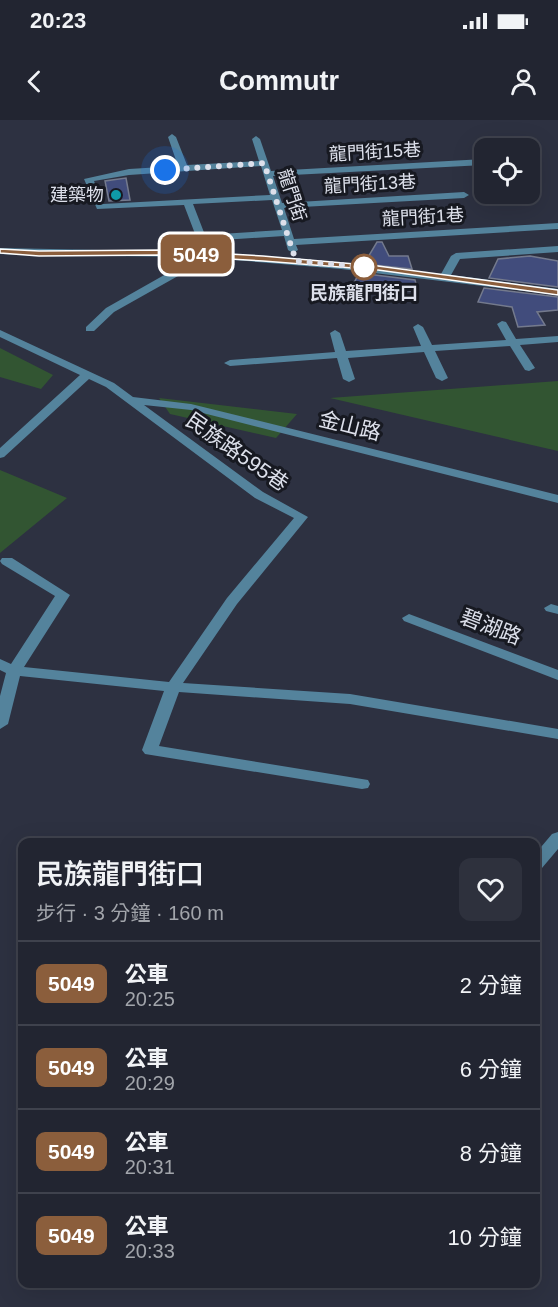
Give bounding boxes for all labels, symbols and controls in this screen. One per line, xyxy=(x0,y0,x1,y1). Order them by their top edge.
text: 20:23 xyxy=(30,8,86,33)
icon: back xyxy=(18,65,51,98)
icon: person xyxy=(507,65,540,98)
text: Commutr xyxy=(219,66,339,96)
map controls xyxy=(474,138,540,204)
button: locate xyxy=(474,138,540,204)
street label: 龍門街15巷 xyxy=(329,140,421,164)
your location xyxy=(150,155,180,185)
street label: 龍門街 xyxy=(274,166,310,224)
street label: 龍門街13巷 xyxy=(324,172,416,196)
place label: 建築物 xyxy=(50,185,104,205)
marker: 建築物 xyxy=(109,188,123,202)
street label: 龍門街1巷 xyxy=(382,205,464,229)
line badge: 5049 xyxy=(154,234,238,274)
text: 5049 xyxy=(173,243,219,266)
marker: 民族龍門街口 xyxy=(351,254,377,280)
place label: 民族龍門街口 xyxy=(310,283,418,303)
street label: 金山路 xyxy=(317,407,383,444)
street label: 民族路595巷 xyxy=(182,408,293,495)
street label: 碧湖路 xyxy=(458,605,525,649)
button: heart xyxy=(459,858,522,921)
text: 民族龍門街口 xyxy=(36,859,204,890)
text: 步行 · 3 分鐘 · 160 m xyxy=(36,902,224,924)
text: 公車 xyxy=(125,962,169,987)
text: 5049 xyxy=(48,972,95,995)
text: 2 分鐘 xyxy=(460,973,522,998)
text: 20:25 xyxy=(125,988,175,1010)
text: 公車 xyxy=(125,1046,169,1071)
text: 5049 xyxy=(48,1056,95,1079)
text: 6 分鐘 xyxy=(460,1057,522,1082)
text: 20:29 xyxy=(125,1072,175,1094)
text: 公車 xyxy=(125,1130,169,1155)
text: 5049 xyxy=(48,1140,95,1163)
text: 8 分鐘 xyxy=(460,1141,522,1166)
text: 20:31 xyxy=(125,1156,175,1178)
text: 公車 xyxy=(125,1214,169,1239)
text: 5049 xyxy=(48,1224,95,1247)
text: 10 分鐘 xyxy=(447,1225,522,1250)
text: 20:33 xyxy=(125,1240,175,1262)

